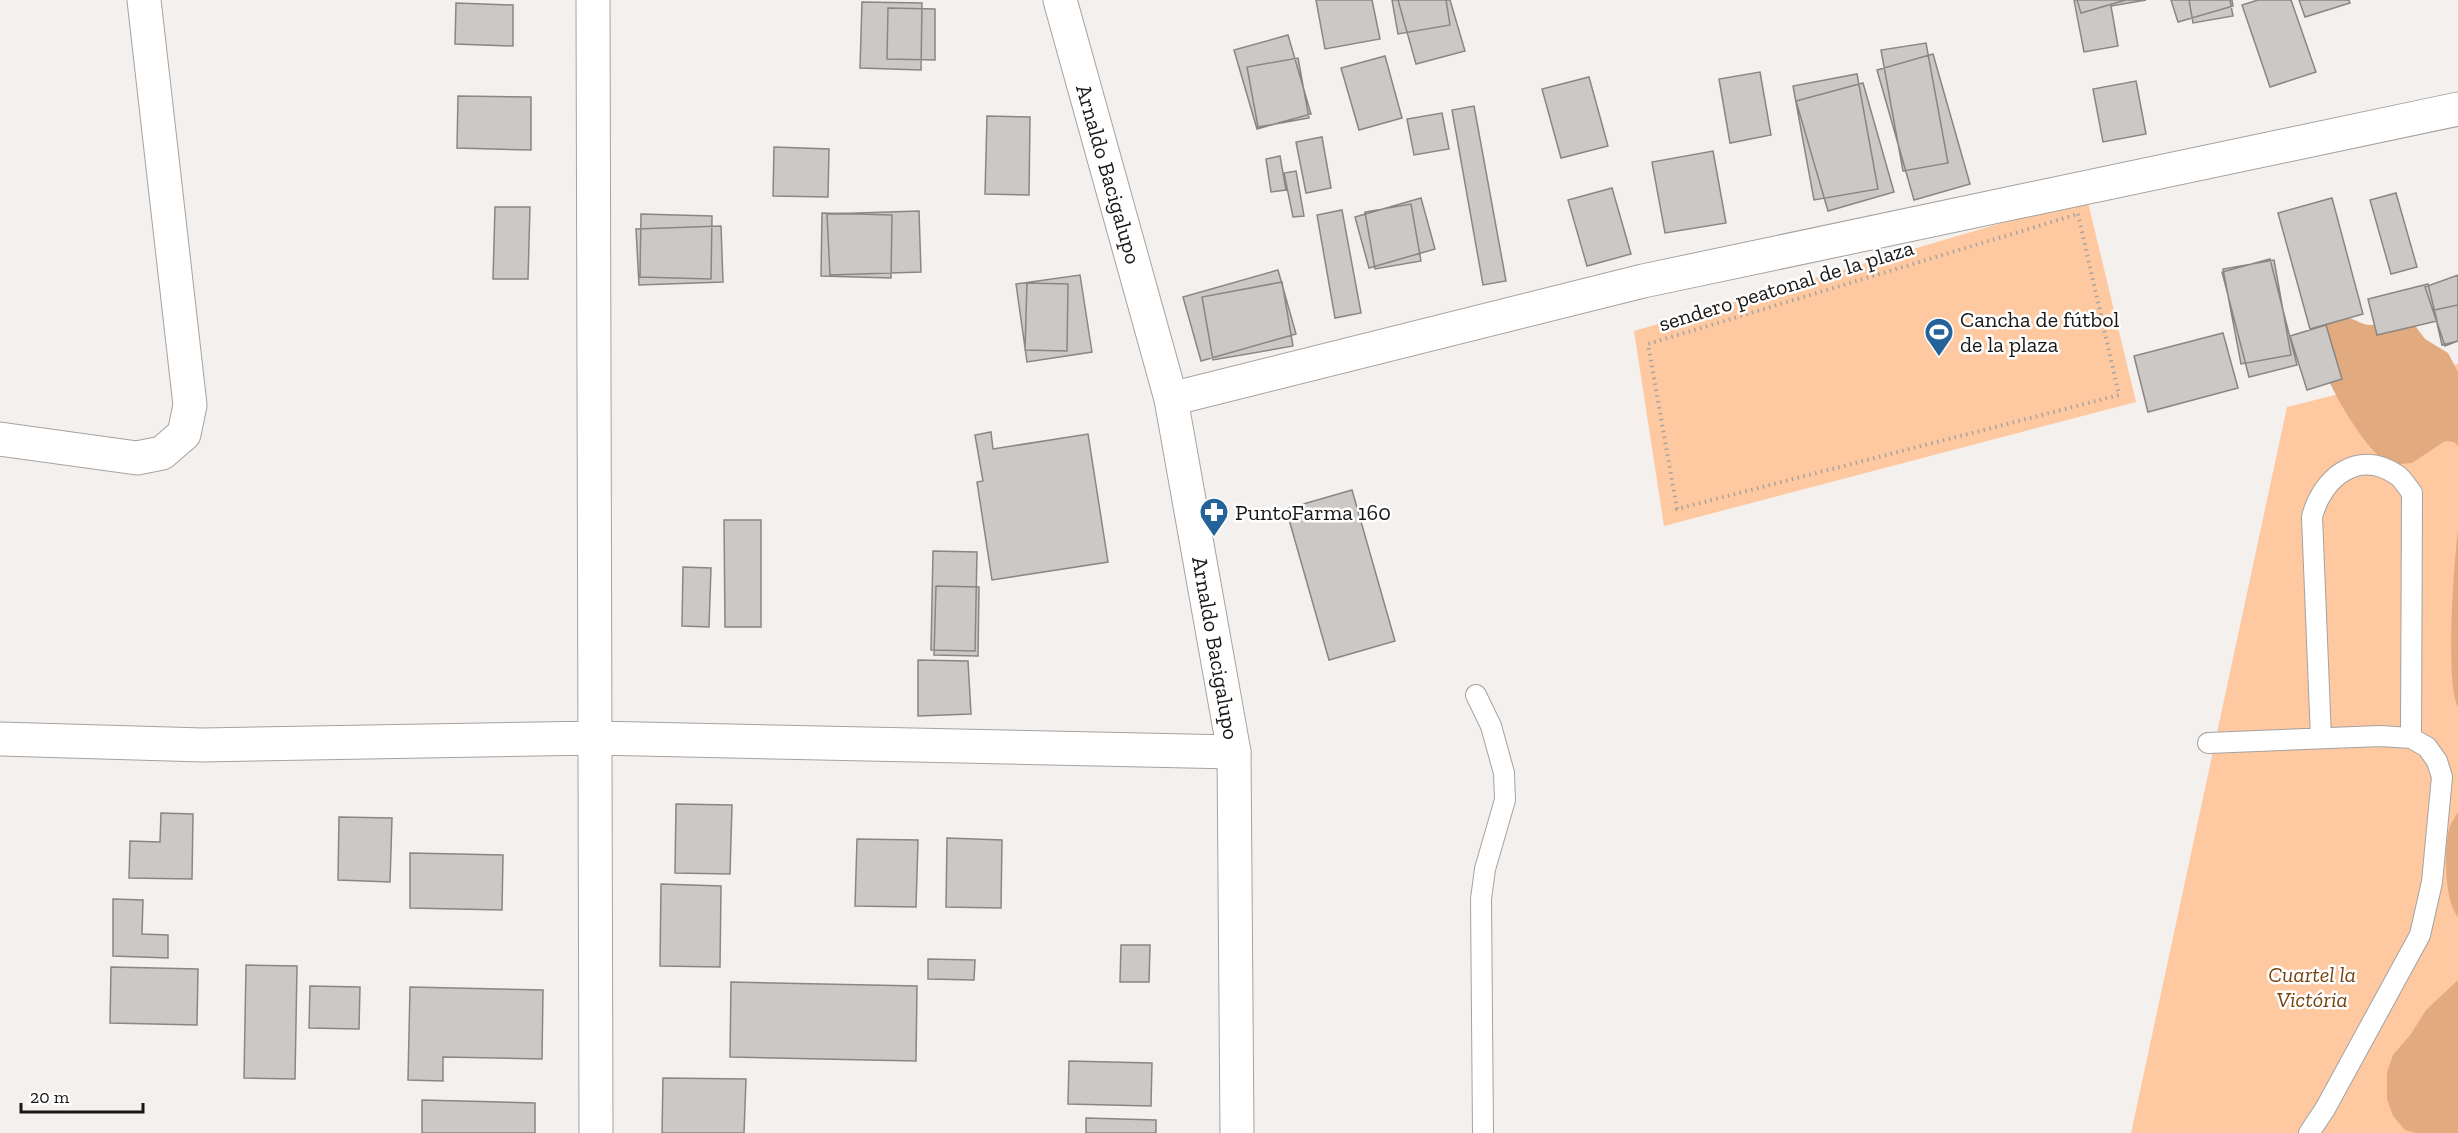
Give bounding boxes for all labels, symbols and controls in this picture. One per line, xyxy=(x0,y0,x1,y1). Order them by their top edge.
street label: Arnaldo Bacigalupo xyxy=(1070,81,1147,267)
street label: sendero peatonal de la plaza xyxy=(1655,234,1917,337)
place label: Cancha de fútbol de la plaza xyxy=(1960,306,2120,358)
sports icon: Cancha de fútbol de la plaza xyxy=(1923,316,1955,358)
pharmacy icon: PuntoFarma 160 xyxy=(1198,496,1230,538)
place label: PuntoFarma 160 xyxy=(1235,499,1391,526)
street label: Arnaldo Bacigalupo xyxy=(1186,554,1245,742)
park label: Cuartel la Victória xyxy=(2268,961,2356,1013)
scale bar xyxy=(21,1076,142,1114)
text: 20 m xyxy=(30,1086,70,1108)

